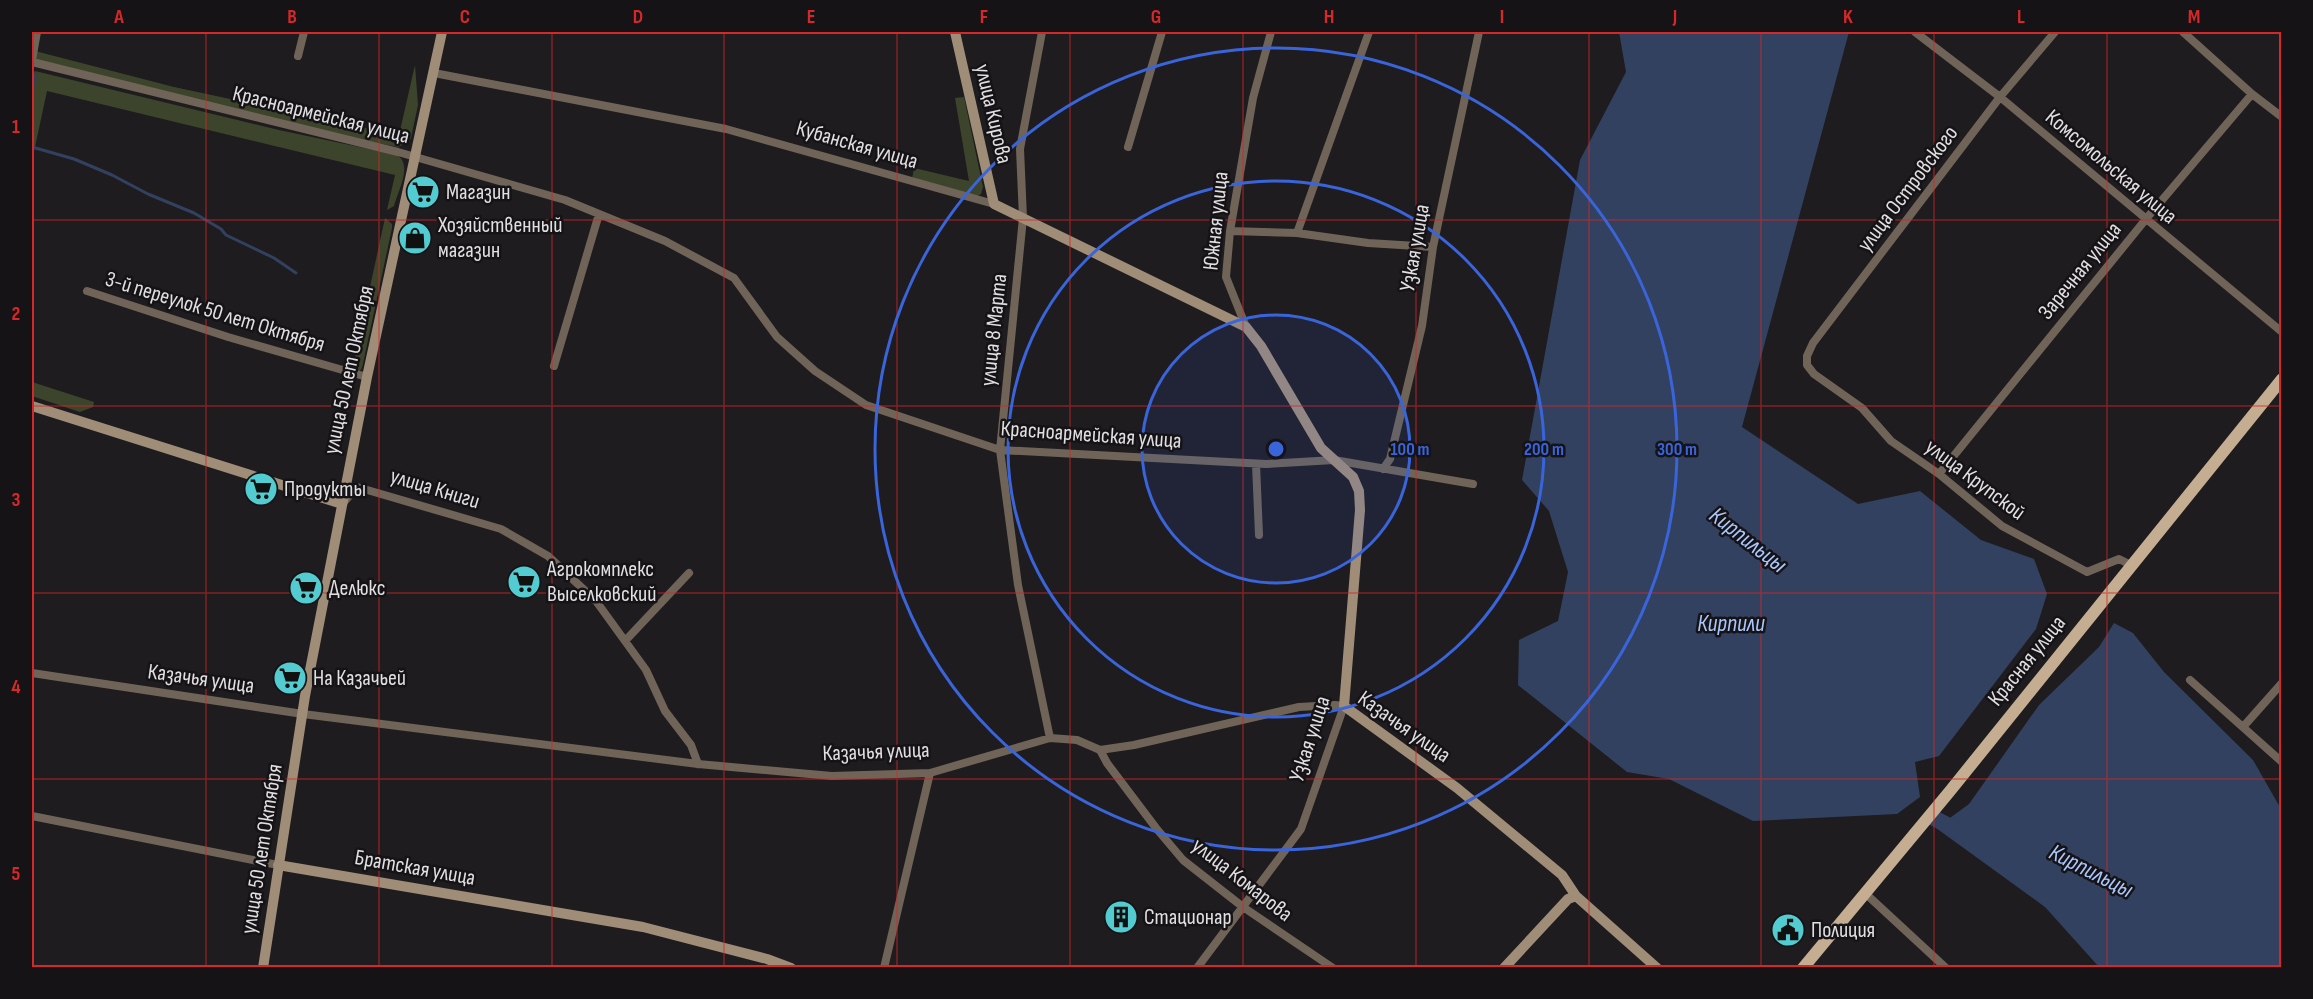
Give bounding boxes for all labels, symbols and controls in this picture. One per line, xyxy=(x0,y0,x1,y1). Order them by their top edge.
text: A xyxy=(113,5,124,29)
text: B xyxy=(287,5,297,29)
text: C xyxy=(460,5,470,29)
text: D xyxy=(633,5,643,29)
text: E xyxy=(807,5,815,29)
text: F xyxy=(980,5,988,29)
text: G xyxy=(1151,5,1161,29)
text: H xyxy=(1324,5,1334,29)
text: I xyxy=(1500,5,1504,29)
text: J xyxy=(1672,5,1677,29)
text: K xyxy=(1843,5,1853,29)
text: L xyxy=(2017,5,2025,29)
text: M xyxy=(2188,5,2200,29)
street label: улица Кирова xyxy=(968,62,1018,166)
street label: Красноармейская улица xyxy=(230,80,412,150)
street label: Комсомольская улица xyxy=(2040,104,2182,230)
text: 1 xyxy=(12,115,20,139)
street label: Кубанская улица xyxy=(793,115,921,175)
street label: улица Островского xyxy=(1852,121,1964,257)
street label: Южная улица xyxy=(1197,170,1235,272)
supermarket icon: Магазин xyxy=(405,174,441,210)
place label: Магазин xyxy=(446,179,510,206)
street label: Узкая улица xyxy=(1394,202,1436,294)
place label: Хозяйственный магазин xyxy=(437,212,563,264)
street label: Заречная улица xyxy=(2032,217,2128,325)
shop icon: Хозяйственный магазин xyxy=(397,220,433,256)
street label: 3-й переулок 50 лет Октября xyxy=(102,266,328,358)
street label: улица 8 Марта xyxy=(975,272,1013,388)
street label: улица 50 лет Октября xyxy=(318,283,380,457)
text: 2 xyxy=(12,302,20,326)
street label: Красноармейская улица xyxy=(1000,415,1182,455)
street label: улица Крупской xyxy=(1920,434,2030,526)
centre of rings xyxy=(1266,439,1286,459)
text: 100 m xyxy=(1391,439,1430,460)
text: 200 m xyxy=(1524,439,1564,460)
text: 300 m xyxy=(1657,439,1697,460)
street label: улица Книги xyxy=(387,463,483,515)
supermarket icon: Продукты xyxy=(243,471,279,507)
place label: Продукты xyxy=(284,476,366,503)
text: 3 xyxy=(12,488,21,512)
water label: Кирпильцы xyxy=(1704,501,1793,580)
place label: Агрокомплекс Выселковский xyxy=(546,556,657,608)
supermarket icon: Агрокомплекс Выселковский xyxy=(506,564,542,600)
supermarket icon: Делюкс xyxy=(288,570,324,606)
place label: Делюкс xyxy=(329,575,385,602)
water label: Кирпили xyxy=(1697,609,1765,638)
street label: Красная улица xyxy=(1982,610,2072,712)
street label: Казачья улица xyxy=(146,658,256,700)
supermarket icon: На Казачьей xyxy=(272,660,308,696)
place label: На Казачьей xyxy=(313,665,406,692)
text: 4 xyxy=(11,675,21,699)
street label: Казачья улица xyxy=(1352,685,1456,769)
street label: Узкая улица xyxy=(1284,693,1336,785)
street label: Казачья улица xyxy=(822,737,930,767)
street label: улица 50 лет Октября xyxy=(235,762,289,936)
street label: улица Комарова xyxy=(1186,832,1298,928)
water label: Кирпильцы xyxy=(2044,838,2138,905)
street label: Братская улица xyxy=(353,844,477,892)
text: 5 xyxy=(12,862,21,886)
building icon: Стационар xyxy=(1103,899,1139,935)
place label: Стационар xyxy=(1144,904,1232,931)
public building icon: Полиция xyxy=(1770,912,1806,948)
place label: Полиция xyxy=(1811,917,1875,944)

